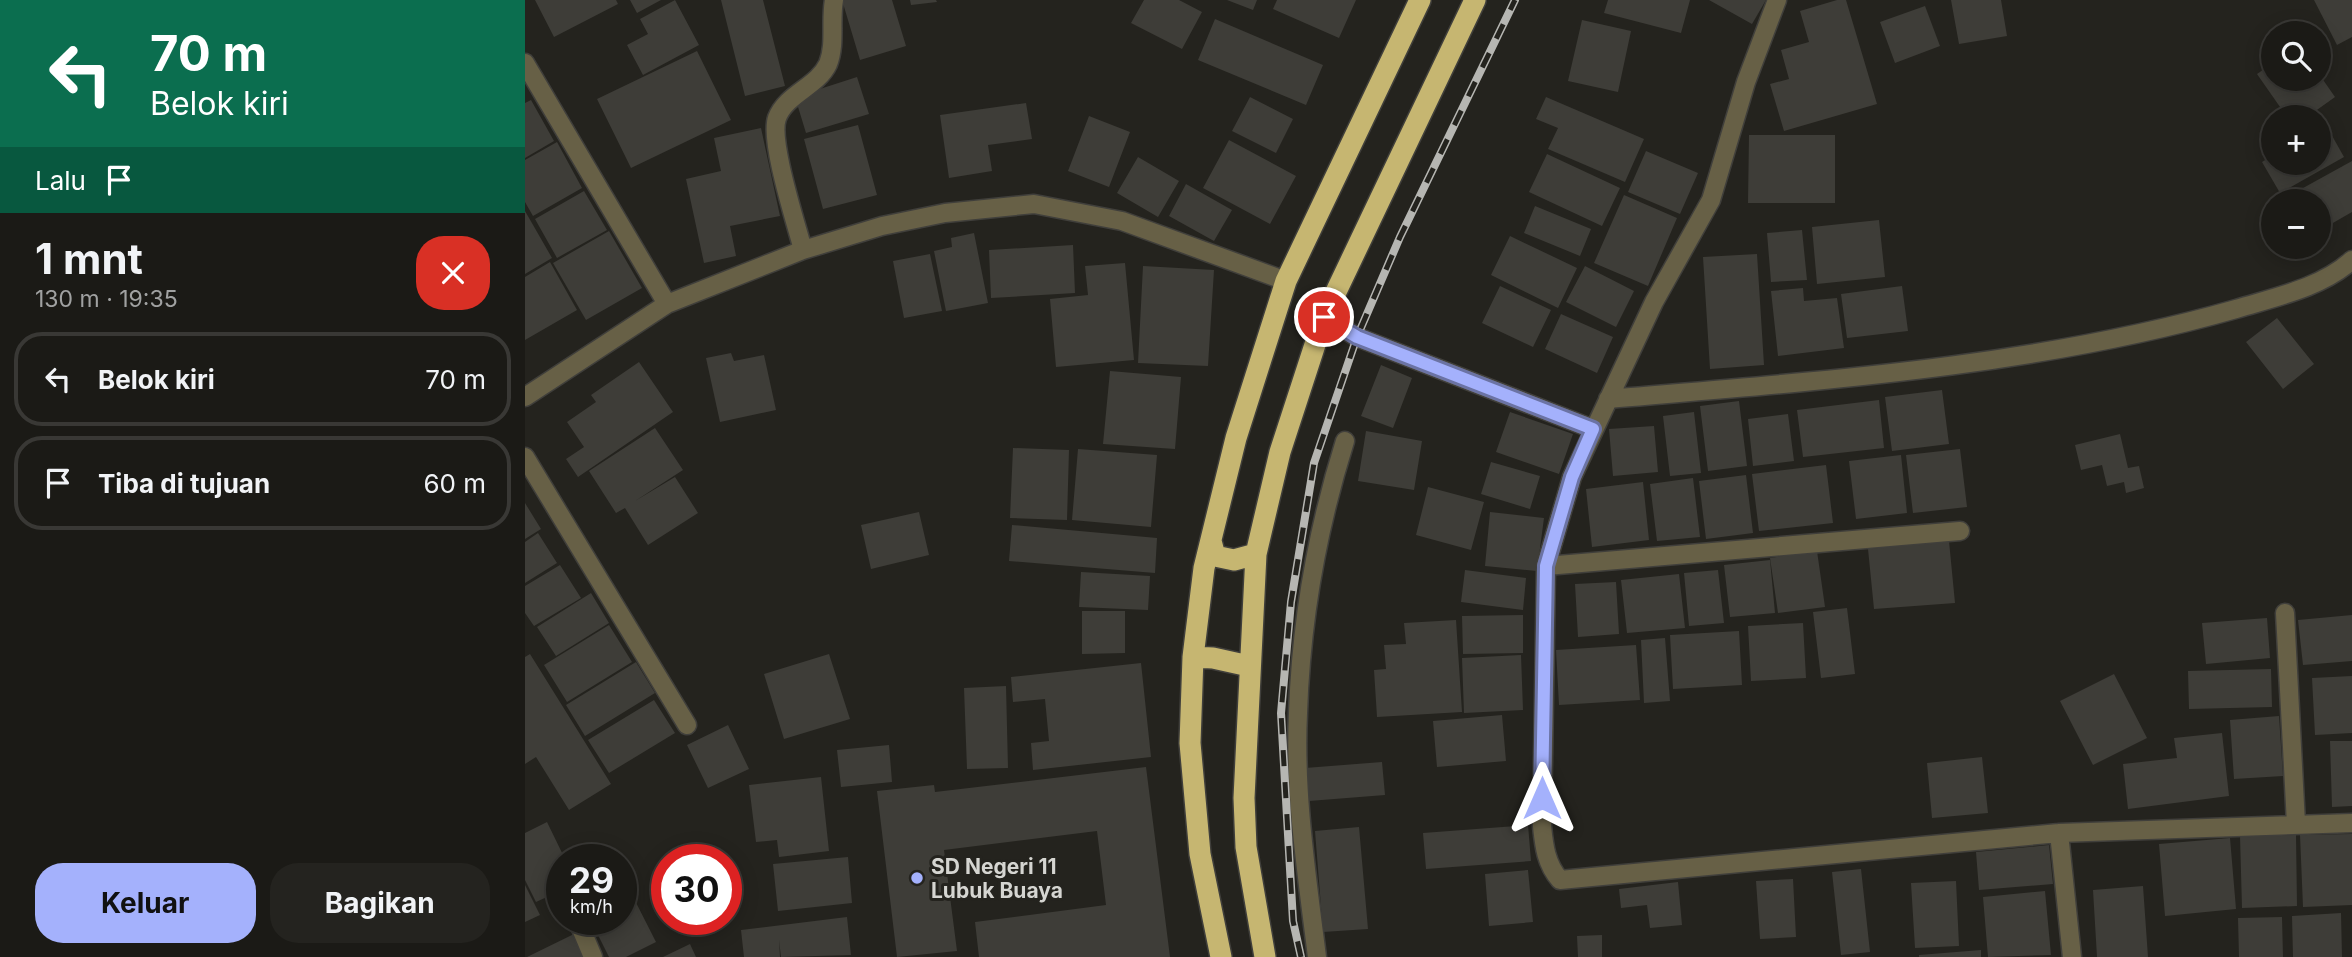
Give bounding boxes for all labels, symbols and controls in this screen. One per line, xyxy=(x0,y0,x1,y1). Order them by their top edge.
map controls xyxy=(2261,21,2331,259)
button: search xyxy=(2261,21,2331,91)
text: 70 m xyxy=(150,24,267,83)
icon: left xyxy=(35,28,126,119)
text: Belok kiri xyxy=(150,84,289,123)
button: + xyxy=(2261,105,2331,175)
icon: arrive xyxy=(100,161,138,199)
text: Lalu xyxy=(35,165,86,196)
button: − xyxy=(2261,189,2331,259)
text: 1 mnt xyxy=(35,233,143,284)
button: close xyxy=(416,236,490,310)
text: 130 m · 19:35 xyxy=(35,285,178,313)
pin xyxy=(1294,287,1354,347)
icon: arrive xyxy=(1305,298,1343,336)
icon: left xyxy=(39,360,77,398)
text: Belok kiri xyxy=(98,364,215,395)
text: 70 m xyxy=(425,364,486,395)
icon: arrive xyxy=(39,464,77,502)
text: Tiba di tujuan xyxy=(98,468,270,499)
text: 60 m xyxy=(423,468,486,499)
position arrow xyxy=(1505,761,1579,835)
speed limit sign: 30 xyxy=(651,844,742,935)
place label: SD Negeri 11 Lubuk Buaya xyxy=(931,854,1063,903)
text: 29 xyxy=(569,859,614,901)
button: Keluar xyxy=(35,863,256,943)
button: Bagikan xyxy=(270,863,490,943)
marker: SD Negeri 11 Lubuk Buaya xyxy=(909,870,925,886)
text: km/h xyxy=(570,896,613,917)

